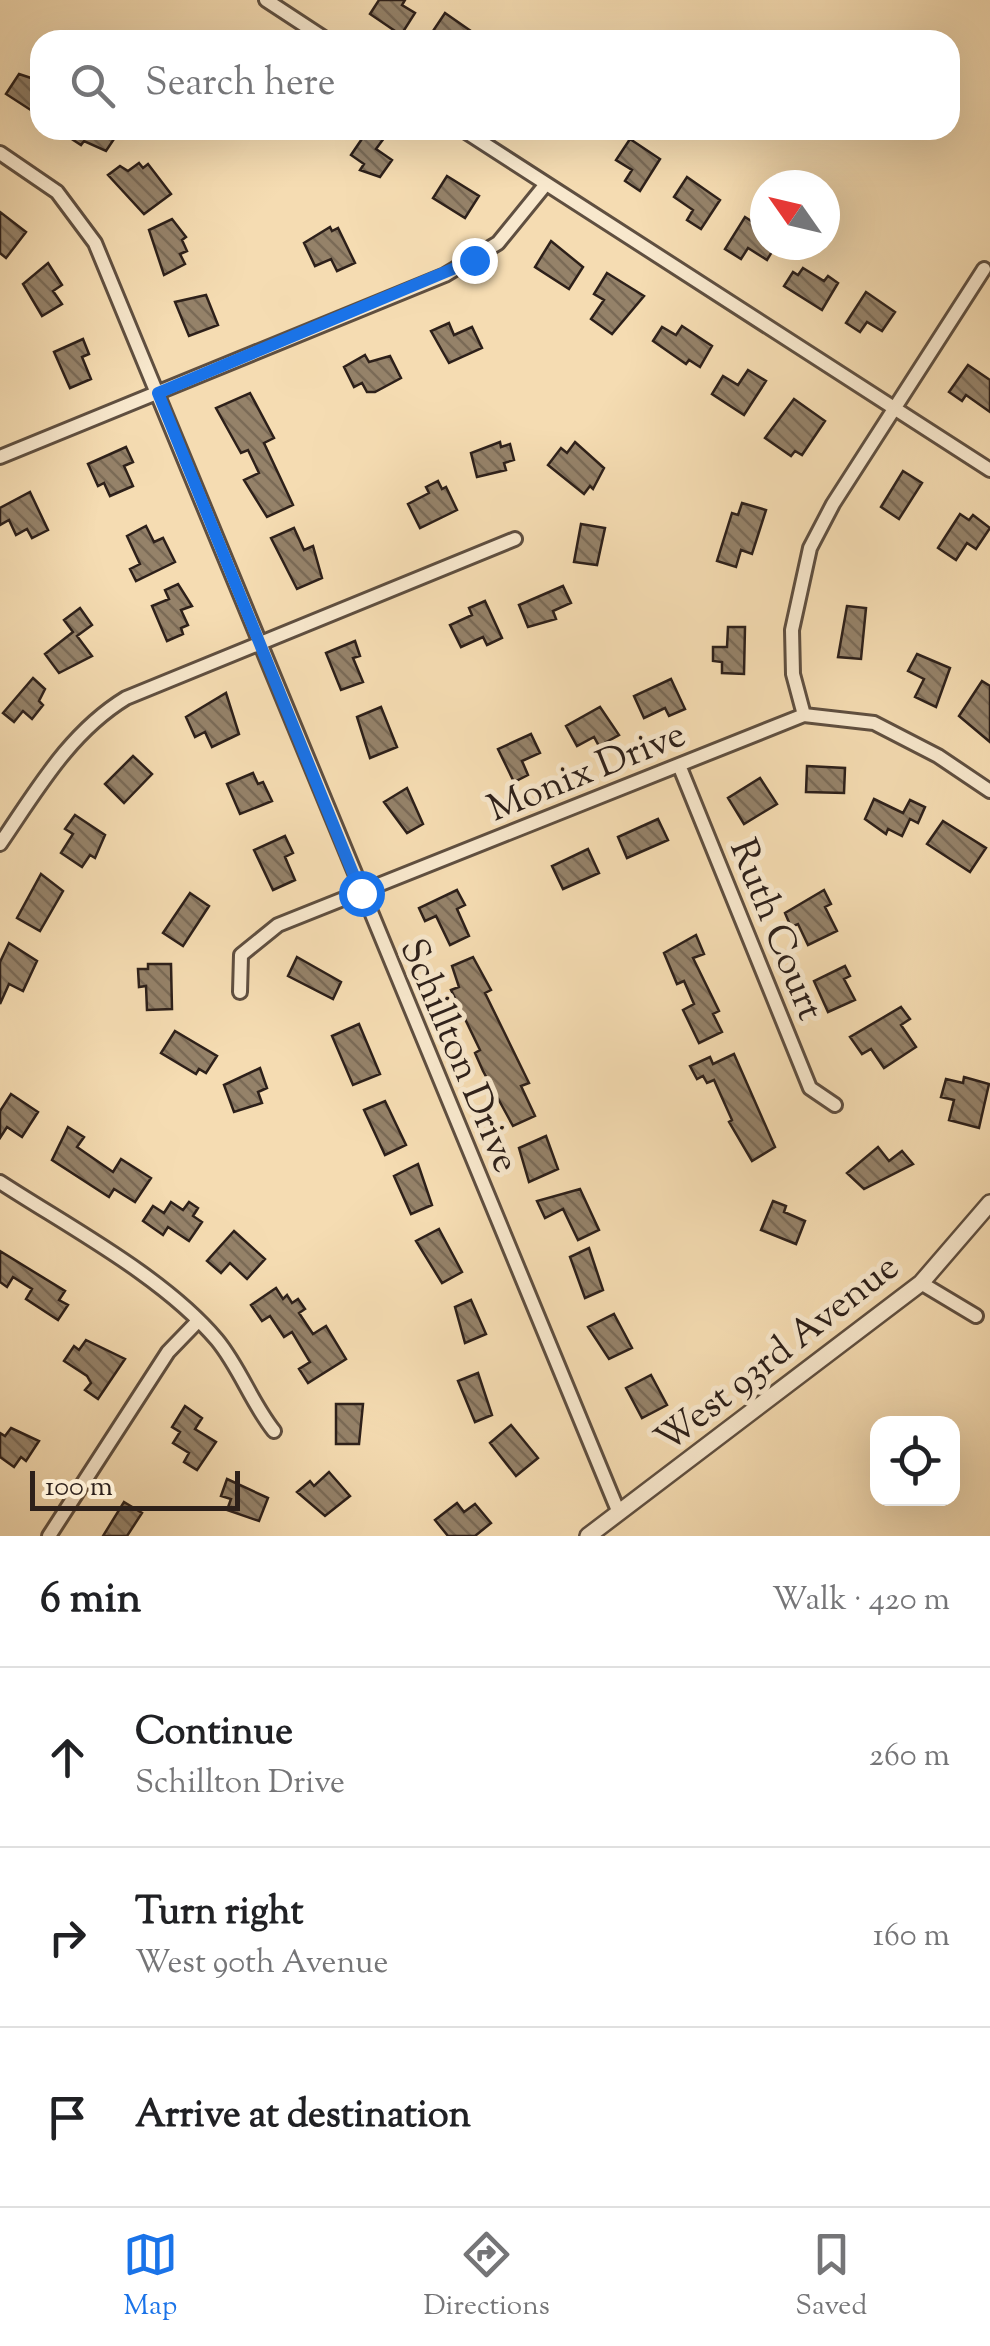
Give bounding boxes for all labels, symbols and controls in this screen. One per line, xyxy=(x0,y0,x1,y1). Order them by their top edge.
search box xyxy=(30,30,960,140)
icon: search xyxy=(65,58,120,113)
text: Search here xyxy=(145,58,336,112)
north arrow xyxy=(750,170,840,260)
route end xyxy=(452,238,498,284)
street label: Monix Drive xyxy=(481,710,694,838)
street label: Ruth Court xyxy=(713,832,835,1029)
route start xyxy=(339,871,385,917)
street label: Schillton Drive xyxy=(384,931,531,1182)
street label: West 93rd Avenue xyxy=(645,1243,912,1468)
map controls xyxy=(870,1416,960,1506)
button: locate xyxy=(870,1416,960,1506)
scale bar xyxy=(30,1466,240,1510)
text: 100 m xyxy=(45,1468,113,1508)
text: 6 min xyxy=(40,1571,141,1631)
text: Walk · 420 m xyxy=(772,1578,950,1624)
text: Continue xyxy=(135,1707,293,1761)
icon: ahead xyxy=(40,1730,95,1785)
text: 260 m xyxy=(869,1734,950,1780)
text: Schillton Drive xyxy=(135,1761,345,1807)
text: Turn right xyxy=(135,1887,303,1941)
icon: right xyxy=(40,1910,95,1965)
text: 160 m xyxy=(873,1914,950,1960)
text: West 90th Avenue xyxy=(135,1941,388,1987)
icon: arrive xyxy=(40,2090,95,2145)
text: Arrive at destination xyxy=(135,2090,471,2144)
tab: Map xyxy=(123,2227,178,2327)
tab: Directions xyxy=(423,2227,550,2327)
tab: Saved xyxy=(795,2227,867,2327)

